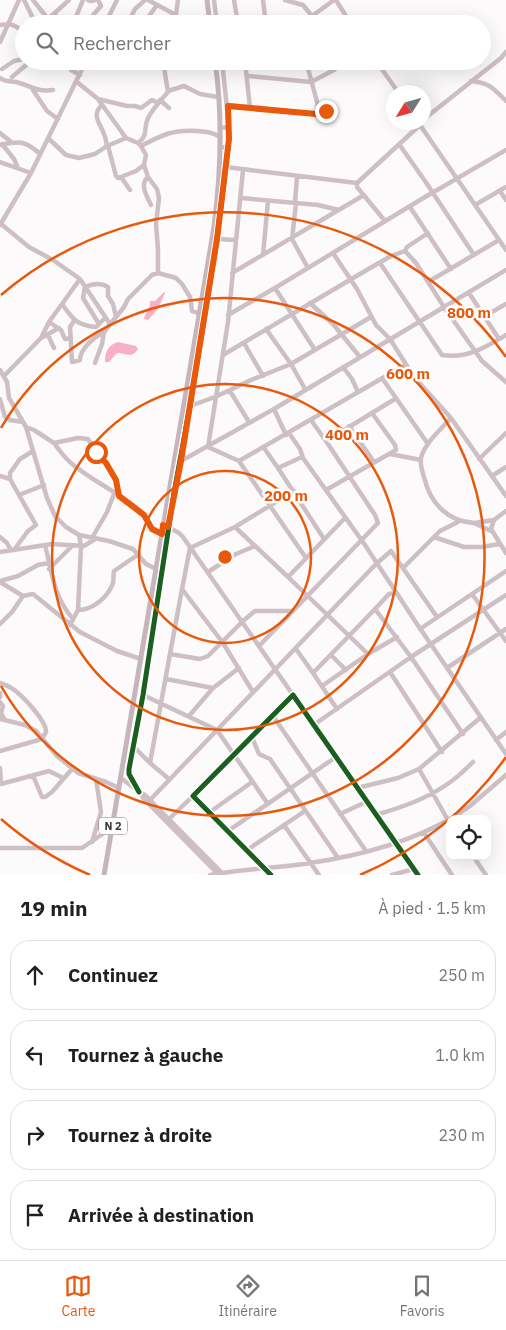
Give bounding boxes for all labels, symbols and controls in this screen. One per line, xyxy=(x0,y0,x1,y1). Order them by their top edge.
search box xyxy=(15,15,491,70)
icon: search xyxy=(33,29,61,57)
text: Rechercher xyxy=(73,31,171,55)
north arrow xyxy=(386,85,431,130)
route end xyxy=(315,100,338,123)
text: 800 m xyxy=(447,303,491,322)
text: 600 m xyxy=(386,364,430,383)
text: 400 m xyxy=(325,425,369,444)
route start xyxy=(85,441,108,464)
text: 200 m xyxy=(264,486,308,505)
centre of rings xyxy=(216,548,234,566)
map controls xyxy=(446,815,491,860)
button: locate xyxy=(446,815,491,860)
road number: N 2 xyxy=(99,818,127,834)
text: 19 min xyxy=(20,894,87,922)
text: À pied · 1.5 km xyxy=(378,898,486,918)
icon: ahead xyxy=(21,961,49,989)
text: Continuez xyxy=(68,963,158,987)
text: 250 m xyxy=(438,965,485,985)
icon: left xyxy=(21,1041,49,1069)
text: Tournez à gauche xyxy=(68,1043,224,1067)
text: 1.0 km xyxy=(435,1045,485,1065)
icon: right xyxy=(21,1121,49,1149)
text: Tournez à droite xyxy=(68,1123,212,1147)
text: 230 m xyxy=(438,1125,485,1145)
icon: arrive xyxy=(21,1201,49,1229)
text: Arrivée à destination xyxy=(68,1203,254,1227)
tab: Carte xyxy=(61,1272,95,1320)
tab: Itinéraire xyxy=(218,1272,277,1320)
tab: Favoris xyxy=(400,1272,445,1320)

